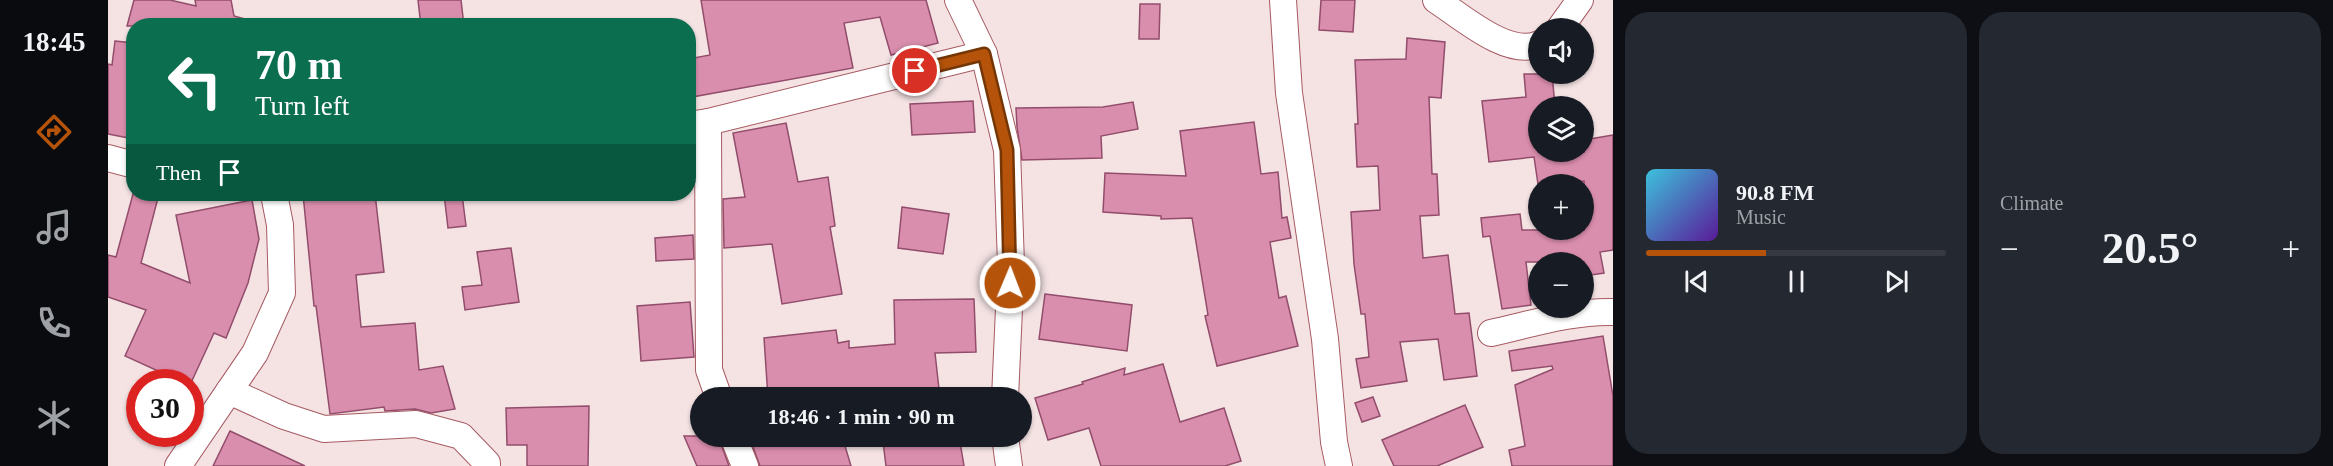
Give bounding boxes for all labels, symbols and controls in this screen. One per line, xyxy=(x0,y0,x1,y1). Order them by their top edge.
map controls xyxy=(1528,18,1594,318)
button: sound xyxy=(1528,18,1594,84)
text: 18:45 xyxy=(23,27,86,57)
icon: left xyxy=(156,42,234,120)
text: 70 m xyxy=(255,42,343,88)
pin xyxy=(889,45,940,96)
icon: arrive xyxy=(898,54,931,87)
text: Turn left xyxy=(255,91,349,121)
button: layers xyxy=(1528,96,1594,162)
icon: directions xyxy=(33,111,75,153)
icon: arrive xyxy=(213,156,246,189)
text: Then xyxy=(156,160,201,185)
button: + xyxy=(1528,174,1594,240)
text: 90.8 FM xyxy=(1736,180,1814,205)
text: Climate xyxy=(2000,192,2063,214)
icon: music xyxy=(33,206,75,248)
text: Music xyxy=(1736,206,1786,228)
text: 20.5° xyxy=(2102,223,2198,273)
text: − xyxy=(2000,231,2019,267)
text: + xyxy=(2281,231,2300,267)
position arrow xyxy=(978,251,1042,315)
button: − xyxy=(1528,252,1594,318)
icon: previous xyxy=(1680,265,1713,298)
icon: pause xyxy=(1780,265,1813,298)
icon: next xyxy=(1880,265,1913,298)
icon: phone xyxy=(33,302,75,344)
speed limit sign: 30 xyxy=(126,369,204,447)
icon: climate xyxy=(33,397,75,439)
text: 18:46 · 1 min · 90 m xyxy=(768,404,955,429)

